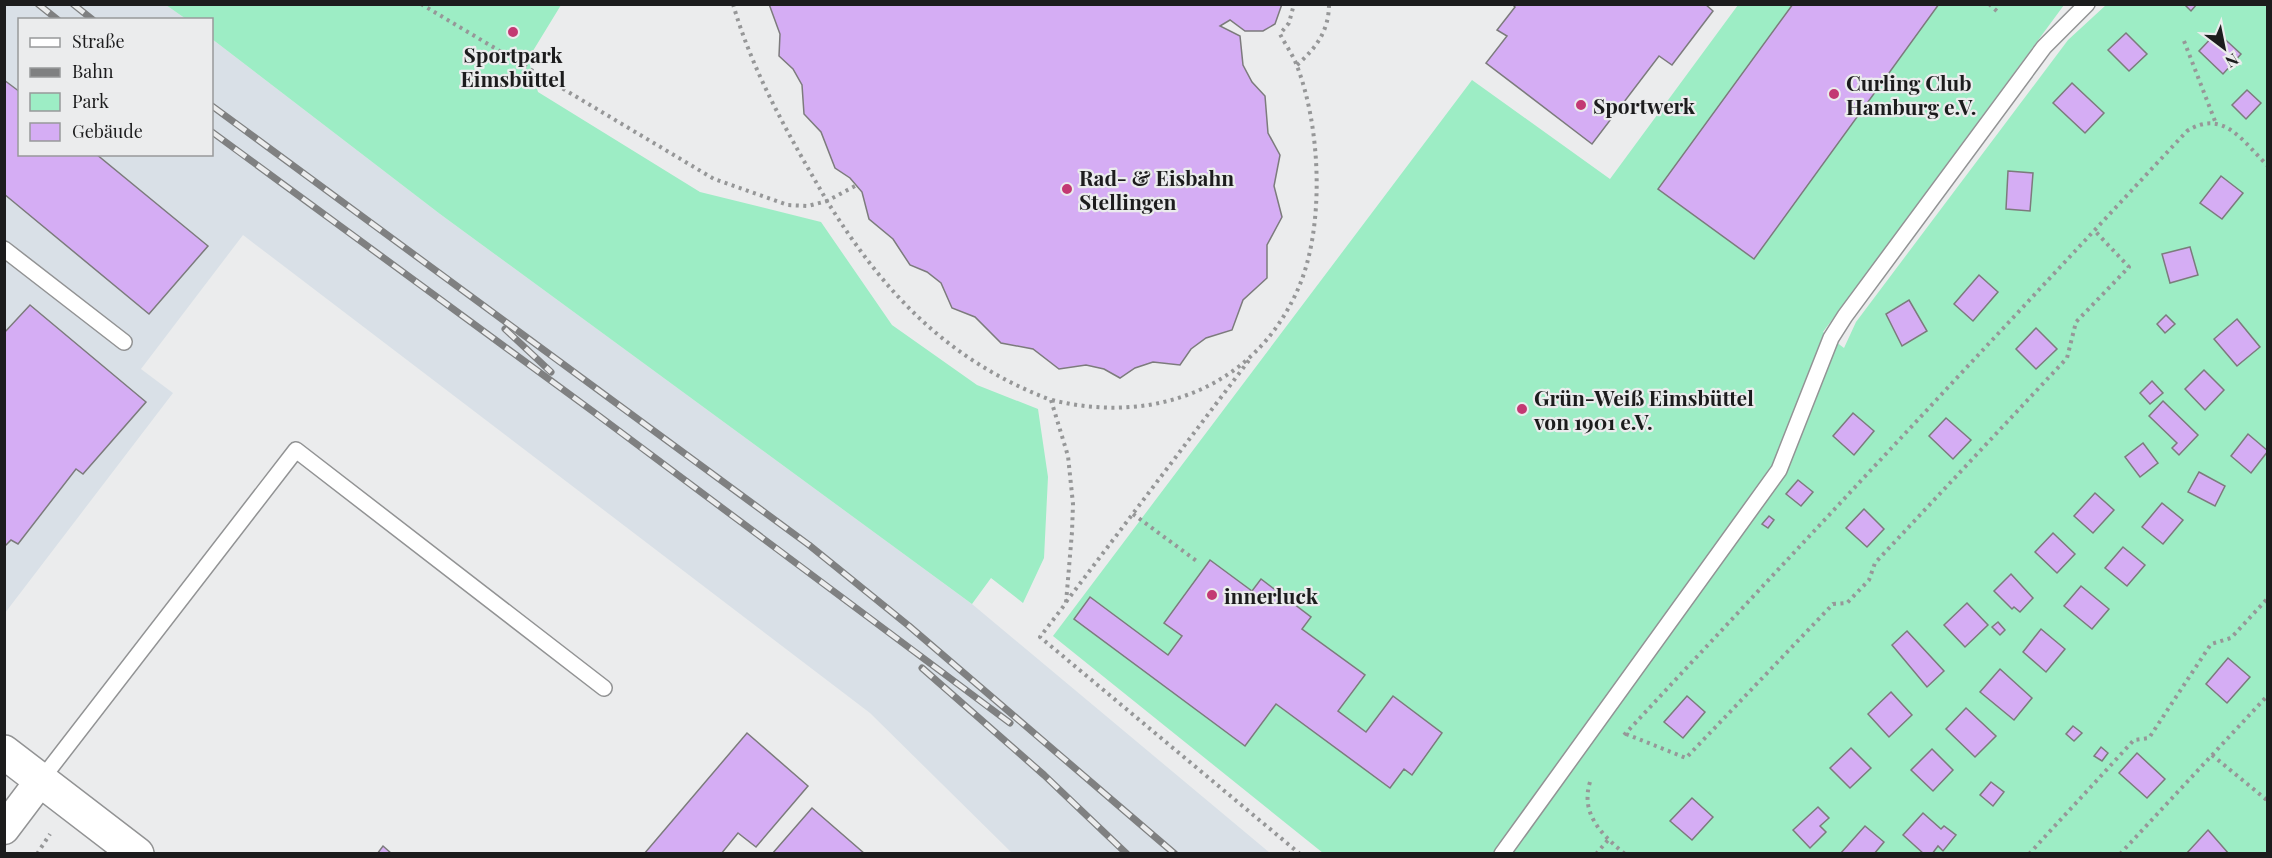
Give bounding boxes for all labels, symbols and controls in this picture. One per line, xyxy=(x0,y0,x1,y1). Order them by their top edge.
legend xyxy=(18,18,213,156)
north arrow xyxy=(2194,18,2254,78)
marker: Sportpark Eimsbüttel xyxy=(506,25,520,39)
text: Straße xyxy=(72,29,125,53)
place label: Sportpark Eimsbüttel xyxy=(461,40,566,92)
text: N xyxy=(2221,49,2243,73)
text: Bahn xyxy=(72,59,114,83)
place label: Curling Club Hamburg e.V. xyxy=(1846,68,1977,120)
marker: Curling Club Hamburg e.V. xyxy=(1827,87,1841,101)
text: Park xyxy=(72,89,109,113)
place label: Sportwerk xyxy=(1593,91,1696,119)
marker: Sportwerk xyxy=(1574,98,1588,112)
text: Gebäude xyxy=(72,119,143,143)
place label: Rad- & Eisbahn Stellingen xyxy=(1079,163,1234,215)
marker: Rad- & Eisbahn Stellingen xyxy=(1060,182,1074,196)
place label: Grün-Weiß Eimsbüttel von 1901 e.V. xyxy=(1533,383,1754,435)
marker: Grün-Weiß Eimsbüttel von 1901 e.V. xyxy=(1515,402,1529,416)
place label: innerluck xyxy=(1224,581,1319,609)
marker: innerluck xyxy=(1205,588,1219,602)

